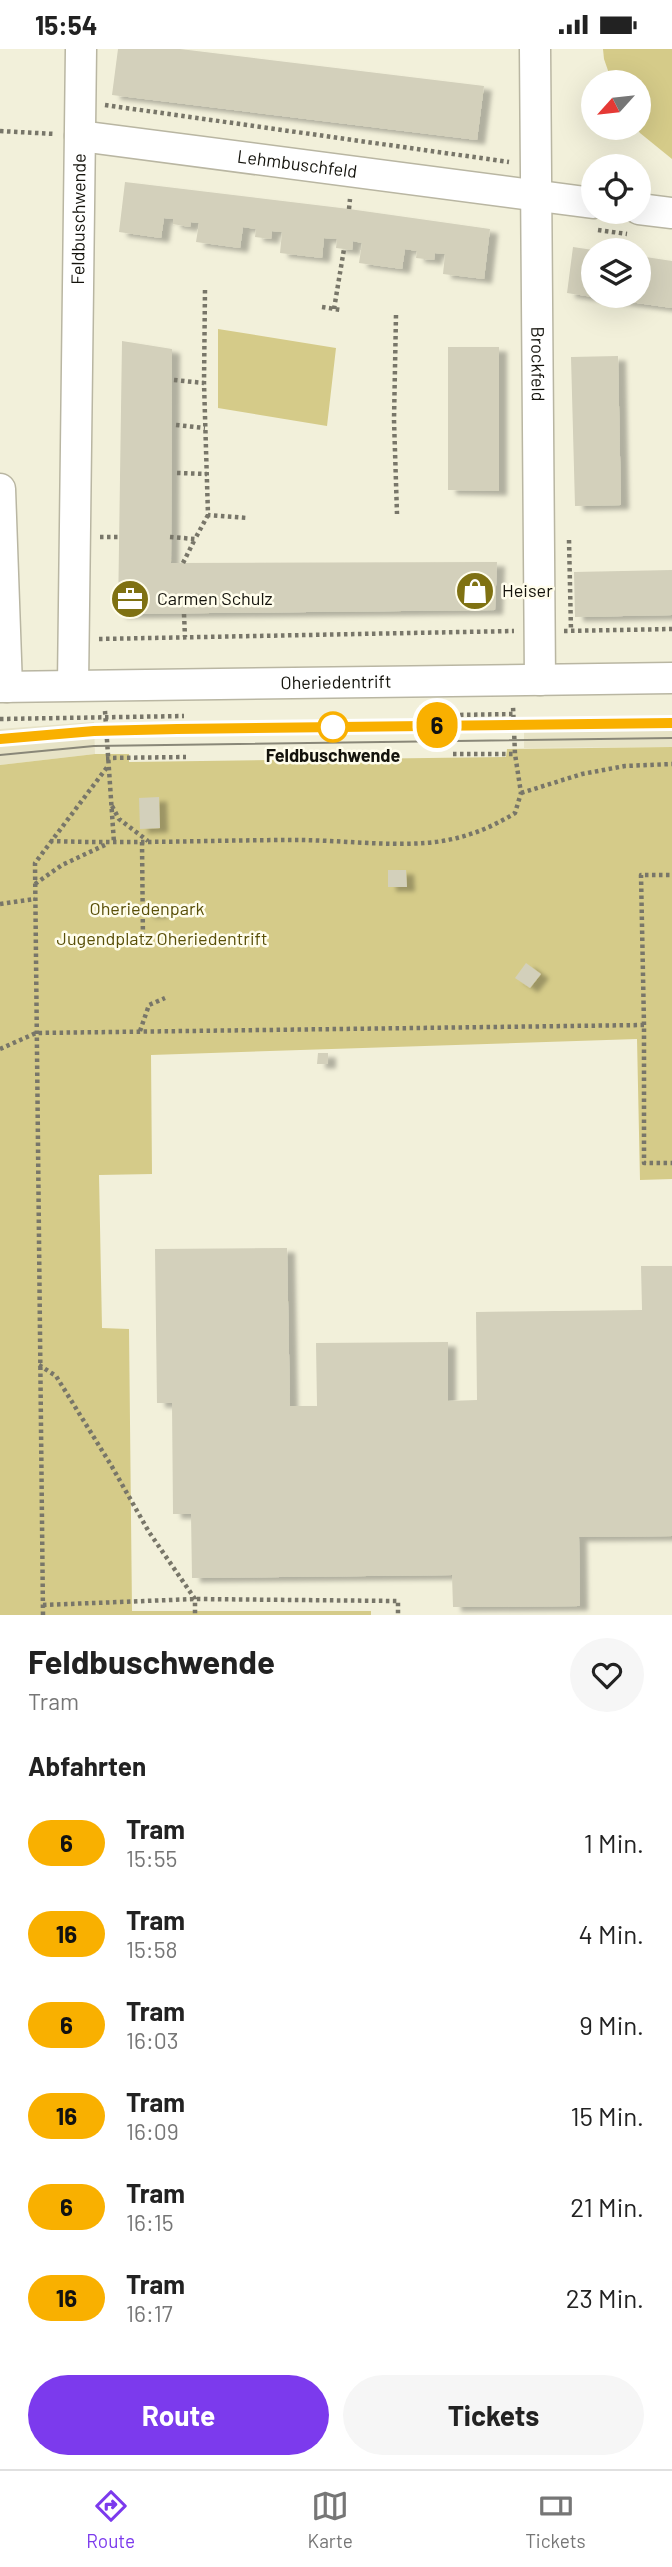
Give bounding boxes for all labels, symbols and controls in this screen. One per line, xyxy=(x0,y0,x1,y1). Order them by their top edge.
text: 15:54 xyxy=(35,9,97,40)
north arrow xyxy=(581,70,651,140)
map controls xyxy=(581,70,651,308)
street label: Lehmbuschfeld xyxy=(236,145,359,182)
street label: Feldbuschwende xyxy=(66,153,90,285)
button: locate xyxy=(581,154,651,224)
button: layers xyxy=(581,238,651,308)
street label: Brockfeld xyxy=(527,326,550,402)
shop icon: Heiser xyxy=(454,570,496,612)
office icon: Carmen Schulz xyxy=(109,578,151,620)
place label: Heiser xyxy=(502,579,553,601)
place label: Carmen Schulz xyxy=(157,587,273,609)
street label: Oheriedentrift xyxy=(280,670,392,693)
line badge: 6 xyxy=(414,702,460,748)
text: 6 xyxy=(431,710,443,739)
marker: Feldbuschwende xyxy=(318,712,348,742)
place label: Feldbuschwende xyxy=(266,744,401,766)
park label: Oheriedenpark xyxy=(90,897,204,919)
park label: Jugendplatz Oheriedentrift xyxy=(57,927,267,949)
button: heart xyxy=(570,1638,644,1712)
text: Feldbuschwende xyxy=(28,1641,275,1681)
text: Tram xyxy=(28,1687,79,1715)
text: Abfahrten xyxy=(28,1750,146,1781)
text: Tram xyxy=(126,1813,185,1844)
text: 1 Min. xyxy=(584,1827,644,1858)
text: 6 xyxy=(60,1828,73,1857)
text: 15:55 xyxy=(126,1844,177,1872)
text: Tram xyxy=(126,1904,185,1935)
text: 4 Min. xyxy=(579,1918,644,1949)
text: 16 xyxy=(56,1919,77,1948)
text: 15:58 xyxy=(126,1935,177,1963)
text: Tram xyxy=(126,1995,185,2026)
text: 9 Min. xyxy=(579,2009,644,2040)
text: 6 xyxy=(60,2010,73,2039)
text: 16:03 xyxy=(126,2026,179,2054)
text: Tram xyxy=(126,2086,185,2117)
text: 15 Min. xyxy=(570,2100,644,2131)
text: 16 xyxy=(56,2101,77,2130)
text: 16:09 xyxy=(126,2117,179,2145)
text: Tram xyxy=(126,2177,185,2208)
text: 21 Min. xyxy=(570,2191,644,2222)
text: 6 xyxy=(60,2192,73,2221)
text: 16:15 xyxy=(126,2208,174,2236)
text: Tram xyxy=(126,2268,185,2299)
text: 23 Min. xyxy=(566,2282,644,2313)
text: 16 xyxy=(56,2283,77,2312)
text: 16:17 xyxy=(126,2299,173,2327)
button: Route xyxy=(28,2375,329,2455)
button: Tickets xyxy=(343,2375,644,2455)
tab: Route xyxy=(86,2487,135,2552)
tab: Karte xyxy=(308,2487,353,2552)
tab: Tickets xyxy=(525,2487,586,2552)

